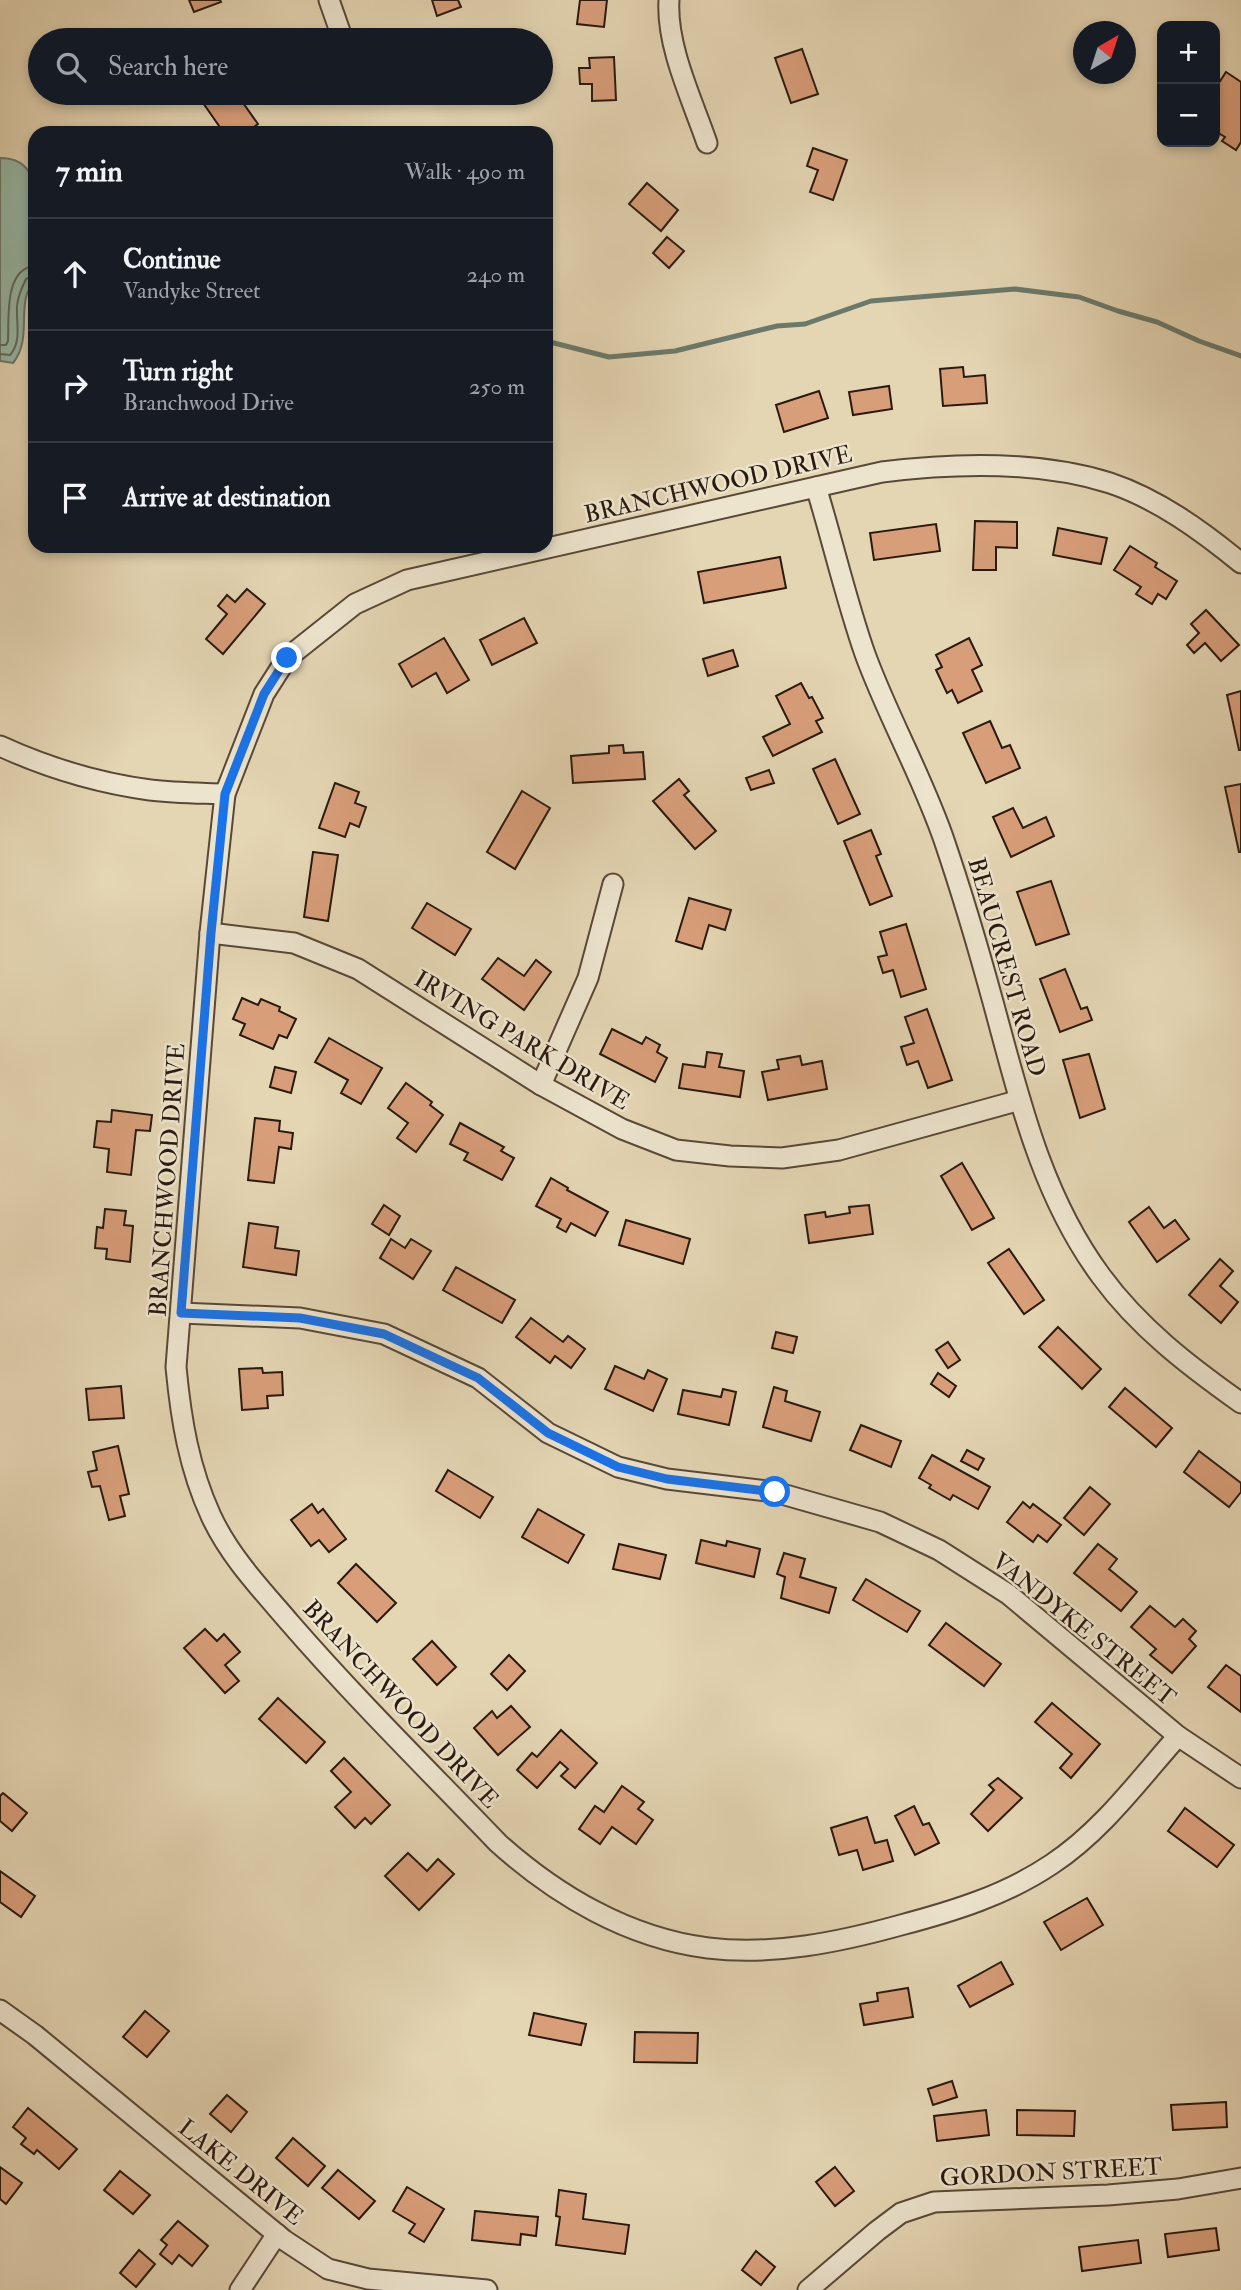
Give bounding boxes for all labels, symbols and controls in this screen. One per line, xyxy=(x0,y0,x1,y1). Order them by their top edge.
north arrow xyxy=(1073,21,1136,84)
map controls xyxy=(1157,21,1220,147)
button: + xyxy=(1157,21,1220,84)
search box xyxy=(28,28,553,105)
icon: search xyxy=(52,48,90,86)
text: Search here xyxy=(108,51,228,83)
button: − xyxy=(1157,84,1220,147)
text: 7 min xyxy=(56,153,123,190)
text: Walk · 490 m xyxy=(404,157,525,186)
text: Continue xyxy=(123,244,221,276)
icon: ahead xyxy=(56,255,94,293)
text: 240 m xyxy=(466,260,525,289)
text: Vandyke Street xyxy=(123,276,261,305)
text: Turn right xyxy=(123,356,233,388)
icon: right xyxy=(56,367,94,405)
text: 250 m xyxy=(469,372,525,401)
text: Branchwood Drive xyxy=(123,388,294,417)
street label: BRANCHWOOD DRIVE xyxy=(581,439,855,530)
icon: arrive xyxy=(56,479,94,517)
text: Arrive at destination xyxy=(123,482,331,514)
route end xyxy=(271,642,302,673)
street label: BEAUCREST ROAD xyxy=(960,854,1053,1080)
street label: IRVING PARK DRIVE xyxy=(408,964,635,1117)
street label: BRANCHWOOD DRIVE xyxy=(142,1042,193,1318)
route start xyxy=(759,1476,790,1507)
street label: VANDYKE STREET xyxy=(985,1546,1182,1713)
street label: BRANCHWOOD DRIVE xyxy=(296,1594,505,1815)
street label: LAKE DRIVE xyxy=(172,2112,310,2232)
street label: GORDON STREET xyxy=(939,2151,1163,2194)

